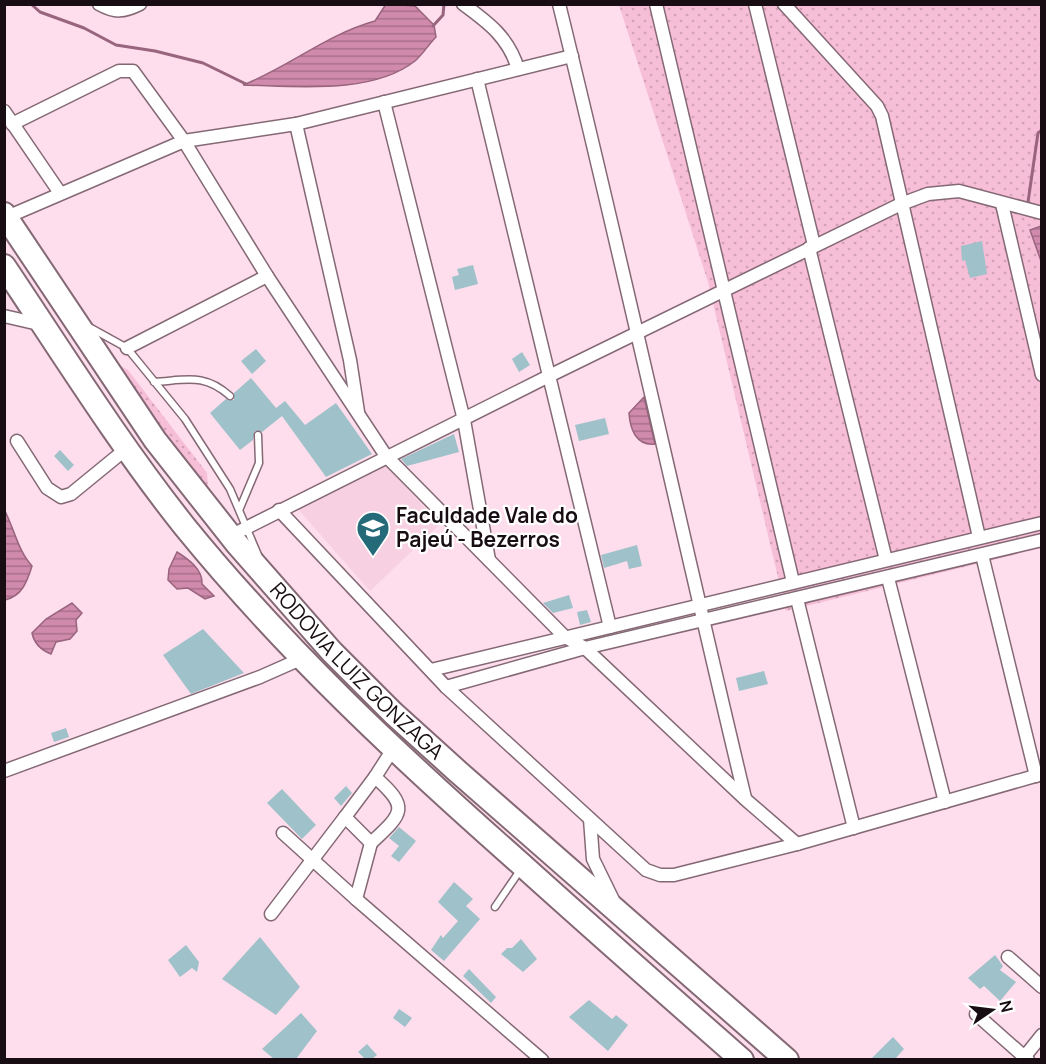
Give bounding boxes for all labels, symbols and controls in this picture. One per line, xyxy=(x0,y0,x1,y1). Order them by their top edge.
place label: Faculdade Vale do Pajeú - Bezerros xyxy=(396,501,578,553)
school or university icon: Faculdade Vale do Pajeú - Bezerros xyxy=(355,510,391,557)
street label: RODOVIA LUIZ GONZAGA xyxy=(264,576,450,765)
north arrow xyxy=(962,980,1022,1040)
text: N xyxy=(994,998,1019,1015)

